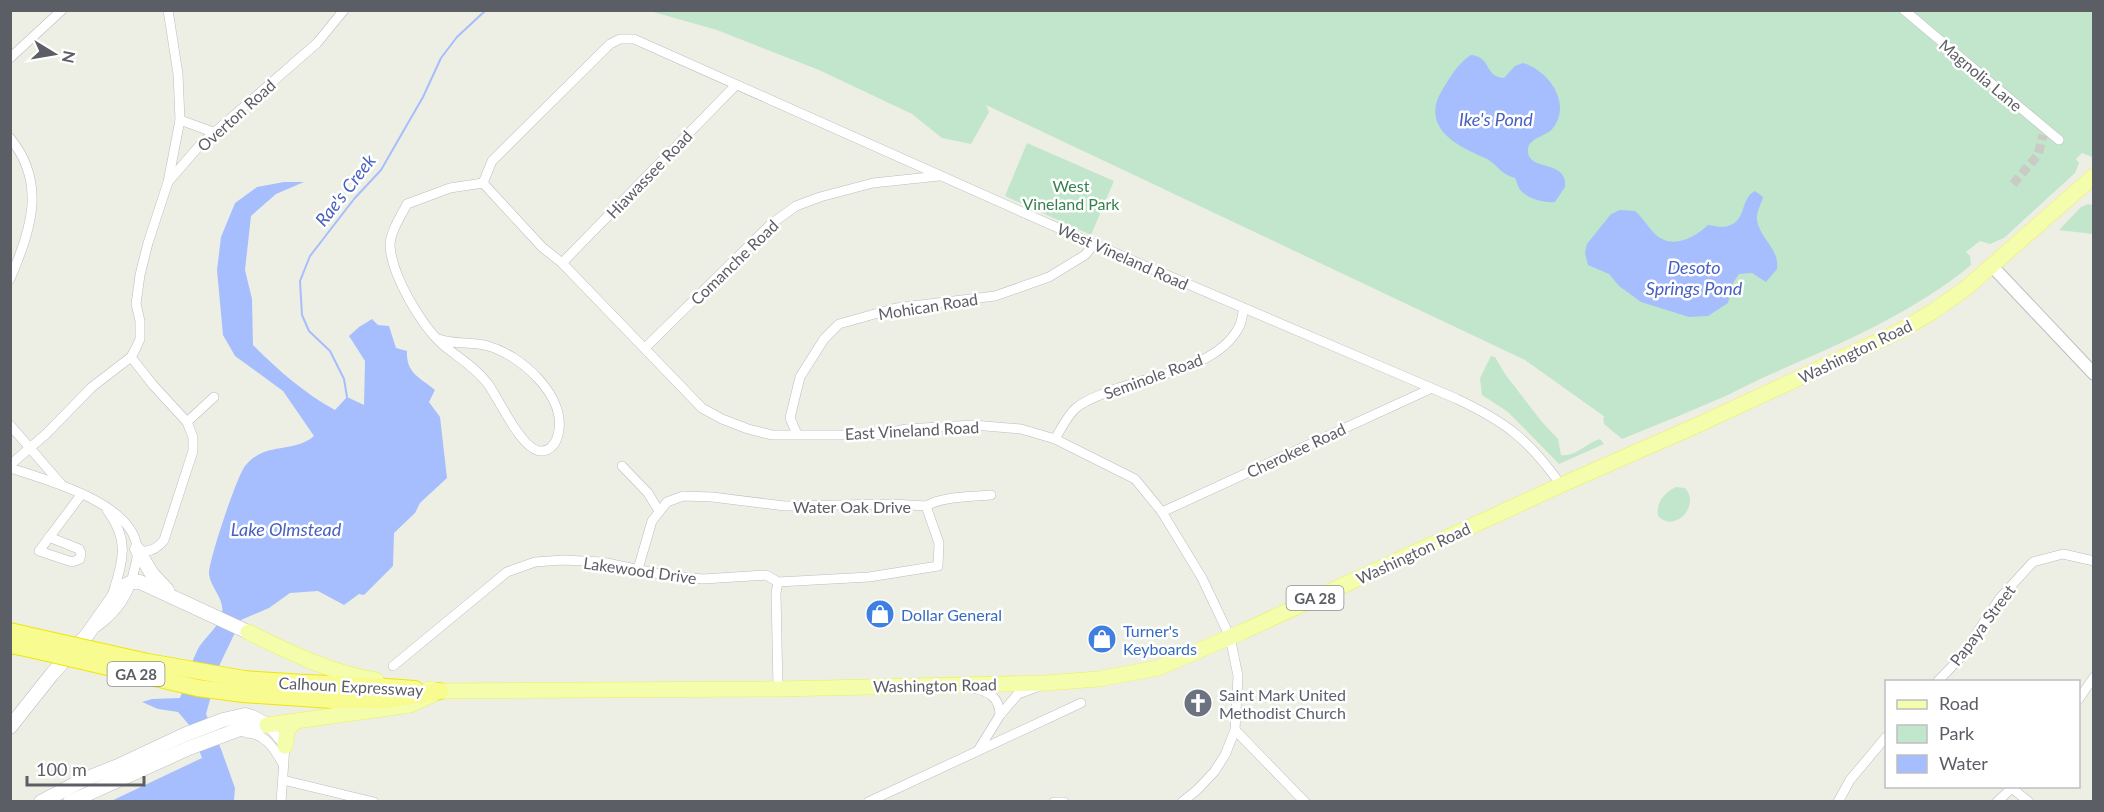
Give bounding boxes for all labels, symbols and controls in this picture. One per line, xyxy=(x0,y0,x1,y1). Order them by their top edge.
north arrow xyxy=(24,24,84,84)
street label: Magnolia Lane xyxy=(1936,35,2026,115)
text: N xyxy=(59,49,80,65)
street label: Overton Road xyxy=(193,75,279,155)
water label: Ike's Pond xyxy=(1459,108,1533,130)
street label: Hiawassee Road xyxy=(602,126,696,222)
water label: Rae's Creek xyxy=(310,149,380,230)
park label: West Vineland Park xyxy=(1022,176,1120,213)
street label: Comanche Road xyxy=(686,215,782,309)
street label: West Vineland Road xyxy=(1054,219,1192,293)
water label: Desoto Springs Pond xyxy=(1646,256,1743,299)
street label: Mohican Road xyxy=(877,289,979,323)
street label: Washington Road xyxy=(1795,315,1915,387)
street label: Seminole Road xyxy=(1101,349,1205,403)
street label: East Vineland Road xyxy=(844,417,980,443)
street label: Cherokee Road xyxy=(1244,419,1348,481)
street label: Water Oak Drive xyxy=(793,497,911,516)
water label: Lake Olmstead xyxy=(231,518,342,540)
street label: Washington Road xyxy=(1353,518,1473,588)
street label: Lakewood Drive xyxy=(582,553,698,587)
street label: Papaya Street xyxy=(1945,581,2019,669)
road number: GA 28 xyxy=(1286,586,1344,610)
shop icon: Dollar General xyxy=(864,598,896,630)
place label: Dollar General xyxy=(901,605,1002,624)
place label: Turner's Keyboards xyxy=(1123,621,1197,658)
shop icon: Turner's Keyboards xyxy=(1086,623,1118,655)
road number: GA 28 xyxy=(108,662,164,686)
street label: Calhoun Expressway xyxy=(278,673,425,699)
street label: Washington Road xyxy=(873,674,997,696)
legend xyxy=(1885,680,2080,788)
place label: Saint Mark United Methodist Church xyxy=(1219,685,1346,722)
church icon: Saint Mark United Methodist Church xyxy=(1182,687,1214,719)
text: Road xyxy=(1939,692,1979,714)
text: Park xyxy=(1939,722,1975,744)
scale bar xyxy=(27,749,144,787)
text: Water xyxy=(1939,752,1988,774)
text: 100 m xyxy=(36,758,87,780)

